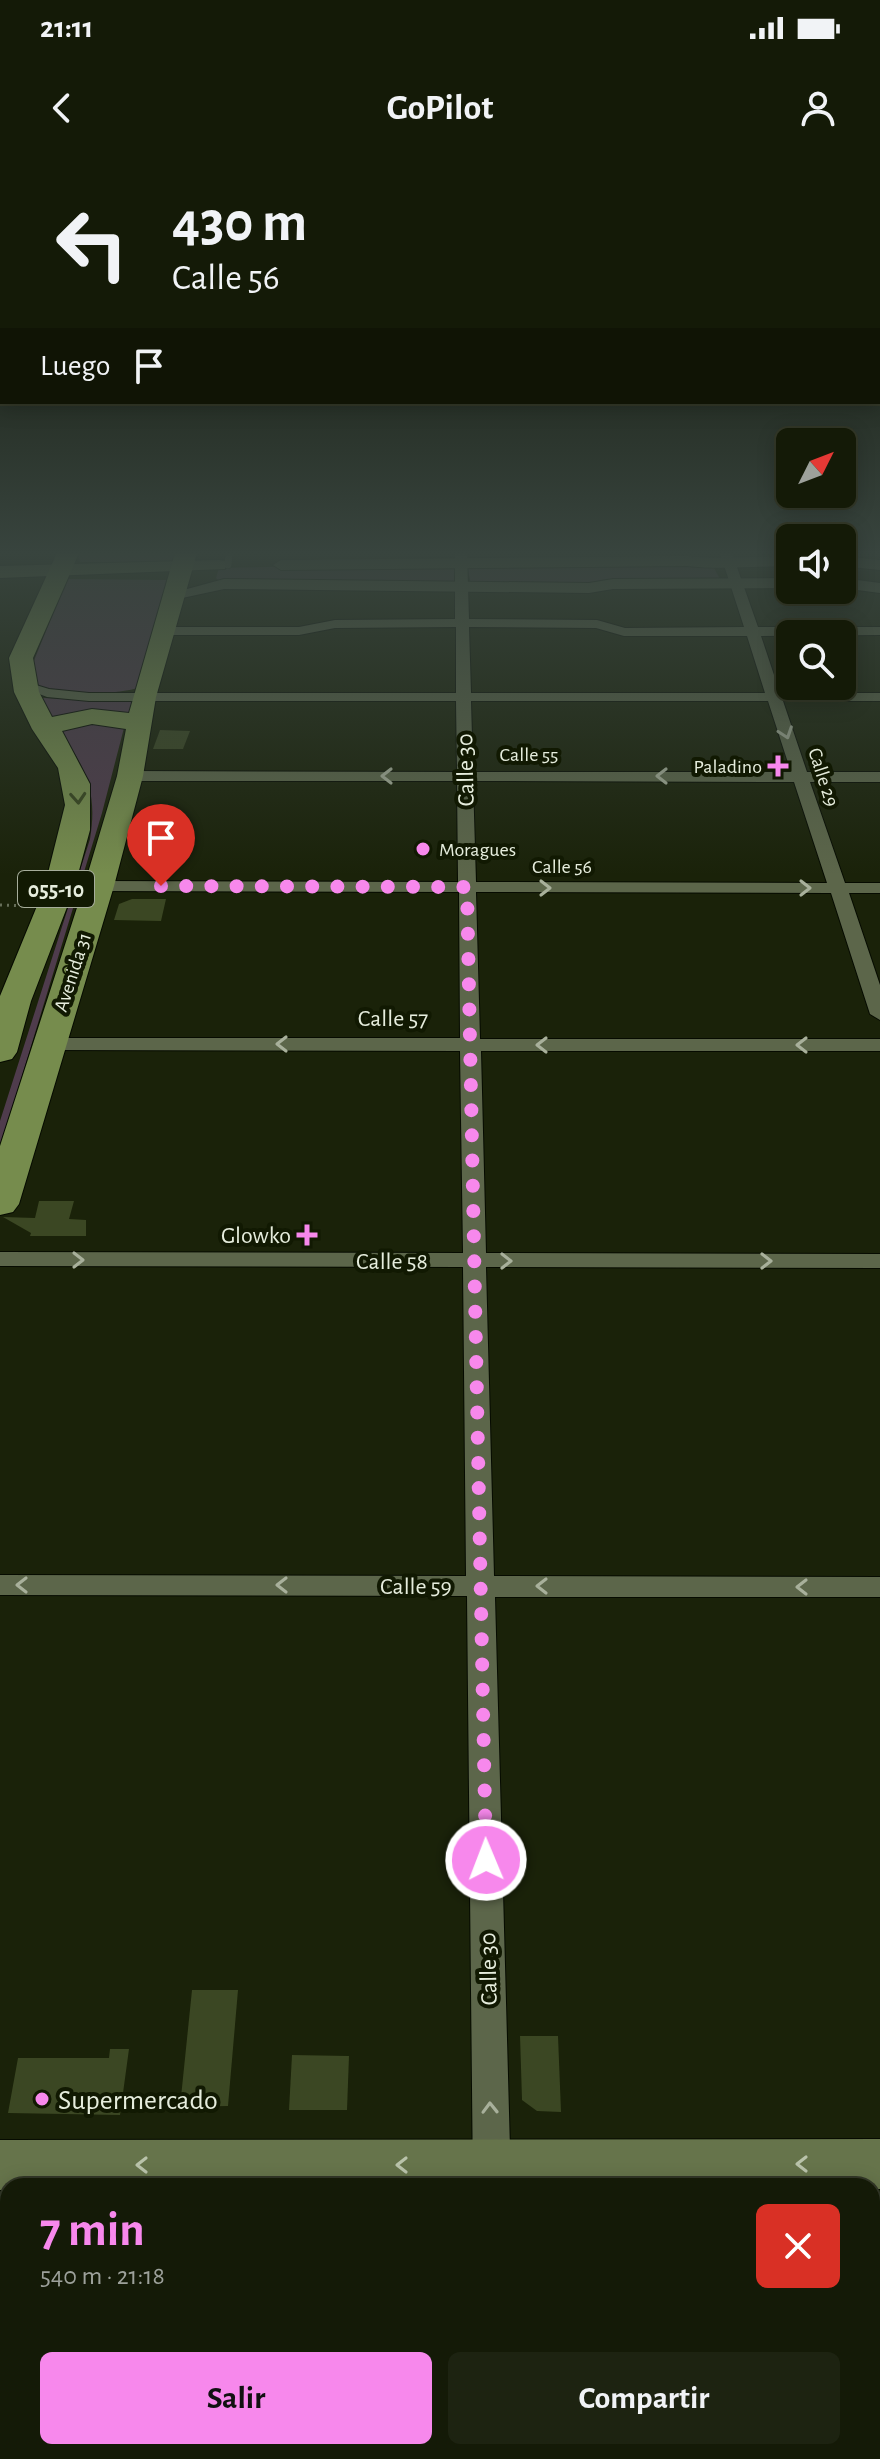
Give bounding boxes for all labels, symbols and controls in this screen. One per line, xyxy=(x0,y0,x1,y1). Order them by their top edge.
text: 21:11 xyxy=(40,13,93,43)
icon: back xyxy=(40,86,84,130)
icon: person xyxy=(796,86,840,130)
text: GoPilot xyxy=(387,90,493,126)
icon: left xyxy=(40,192,144,296)
text: 430 m xyxy=(172,195,307,251)
text: Calle 56 xyxy=(172,260,280,296)
icon: arrive xyxy=(127,344,171,388)
text: Luego xyxy=(40,351,111,381)
north arrow xyxy=(776,428,856,508)
map controls xyxy=(776,428,856,700)
button: sound xyxy=(776,524,856,604)
button: search xyxy=(776,620,856,700)
one-way arrow xyxy=(777,726,793,740)
street label: Calle 30 xyxy=(453,733,479,807)
street label: Calle 55 xyxy=(500,745,558,765)
street label: Calle 29 xyxy=(804,745,842,809)
place label: Paladino xyxy=(693,757,762,777)
marker: Paladino xyxy=(769,757,787,775)
one-way arrow xyxy=(380,767,393,785)
one-way arrow xyxy=(655,768,668,785)
one-way arrow xyxy=(69,792,86,805)
pin xyxy=(127,804,195,886)
icon: arrive xyxy=(139,816,183,860)
marker: Moragues xyxy=(414,840,432,858)
place label: Moragues xyxy=(439,840,516,860)
street label: Calle 56 xyxy=(532,857,592,877)
road number: 055-10 xyxy=(18,871,94,907)
one-way arrow xyxy=(539,879,552,896)
one-way arrow xyxy=(799,879,812,897)
street label: Avenida 31 xyxy=(51,930,95,1014)
street label: Calle 57 xyxy=(358,1007,428,1031)
one-way arrow xyxy=(275,1035,288,1053)
one-way arrow xyxy=(535,1036,548,1053)
one-way arrow xyxy=(795,1036,808,1054)
place label: Glowko xyxy=(221,1224,291,1248)
marker: Glowko xyxy=(298,1226,316,1244)
street label: Calle 58 xyxy=(356,1250,428,1274)
one-way arrow xyxy=(72,1251,85,1269)
one-way arrow xyxy=(500,1252,513,1270)
one-way arrow xyxy=(760,1252,773,1270)
street label: Calle 59 xyxy=(380,1575,452,1599)
one-way arrow xyxy=(15,1576,28,1594)
one-way arrow xyxy=(275,1576,288,1594)
one-way arrow xyxy=(535,1577,548,1595)
one-way arrow xyxy=(795,1578,808,1596)
position arrow xyxy=(444,1818,528,1902)
street label: Calle 30 xyxy=(476,1932,502,2006)
place label: Supermercado xyxy=(58,2087,218,2115)
marker: Supermercado xyxy=(33,2090,51,2108)
one-way arrow xyxy=(482,2101,499,2114)
one-way arrow xyxy=(795,2155,808,2173)
one-way arrow xyxy=(135,2156,148,2174)
one-way arrow xyxy=(395,2156,408,2174)
button: close xyxy=(756,2204,840,2288)
text: 7 min xyxy=(40,2207,145,2255)
text: 540 m · 21:18 xyxy=(40,2263,165,2289)
button: Salir xyxy=(40,2352,432,2444)
button: Compartir xyxy=(448,2352,840,2444)

